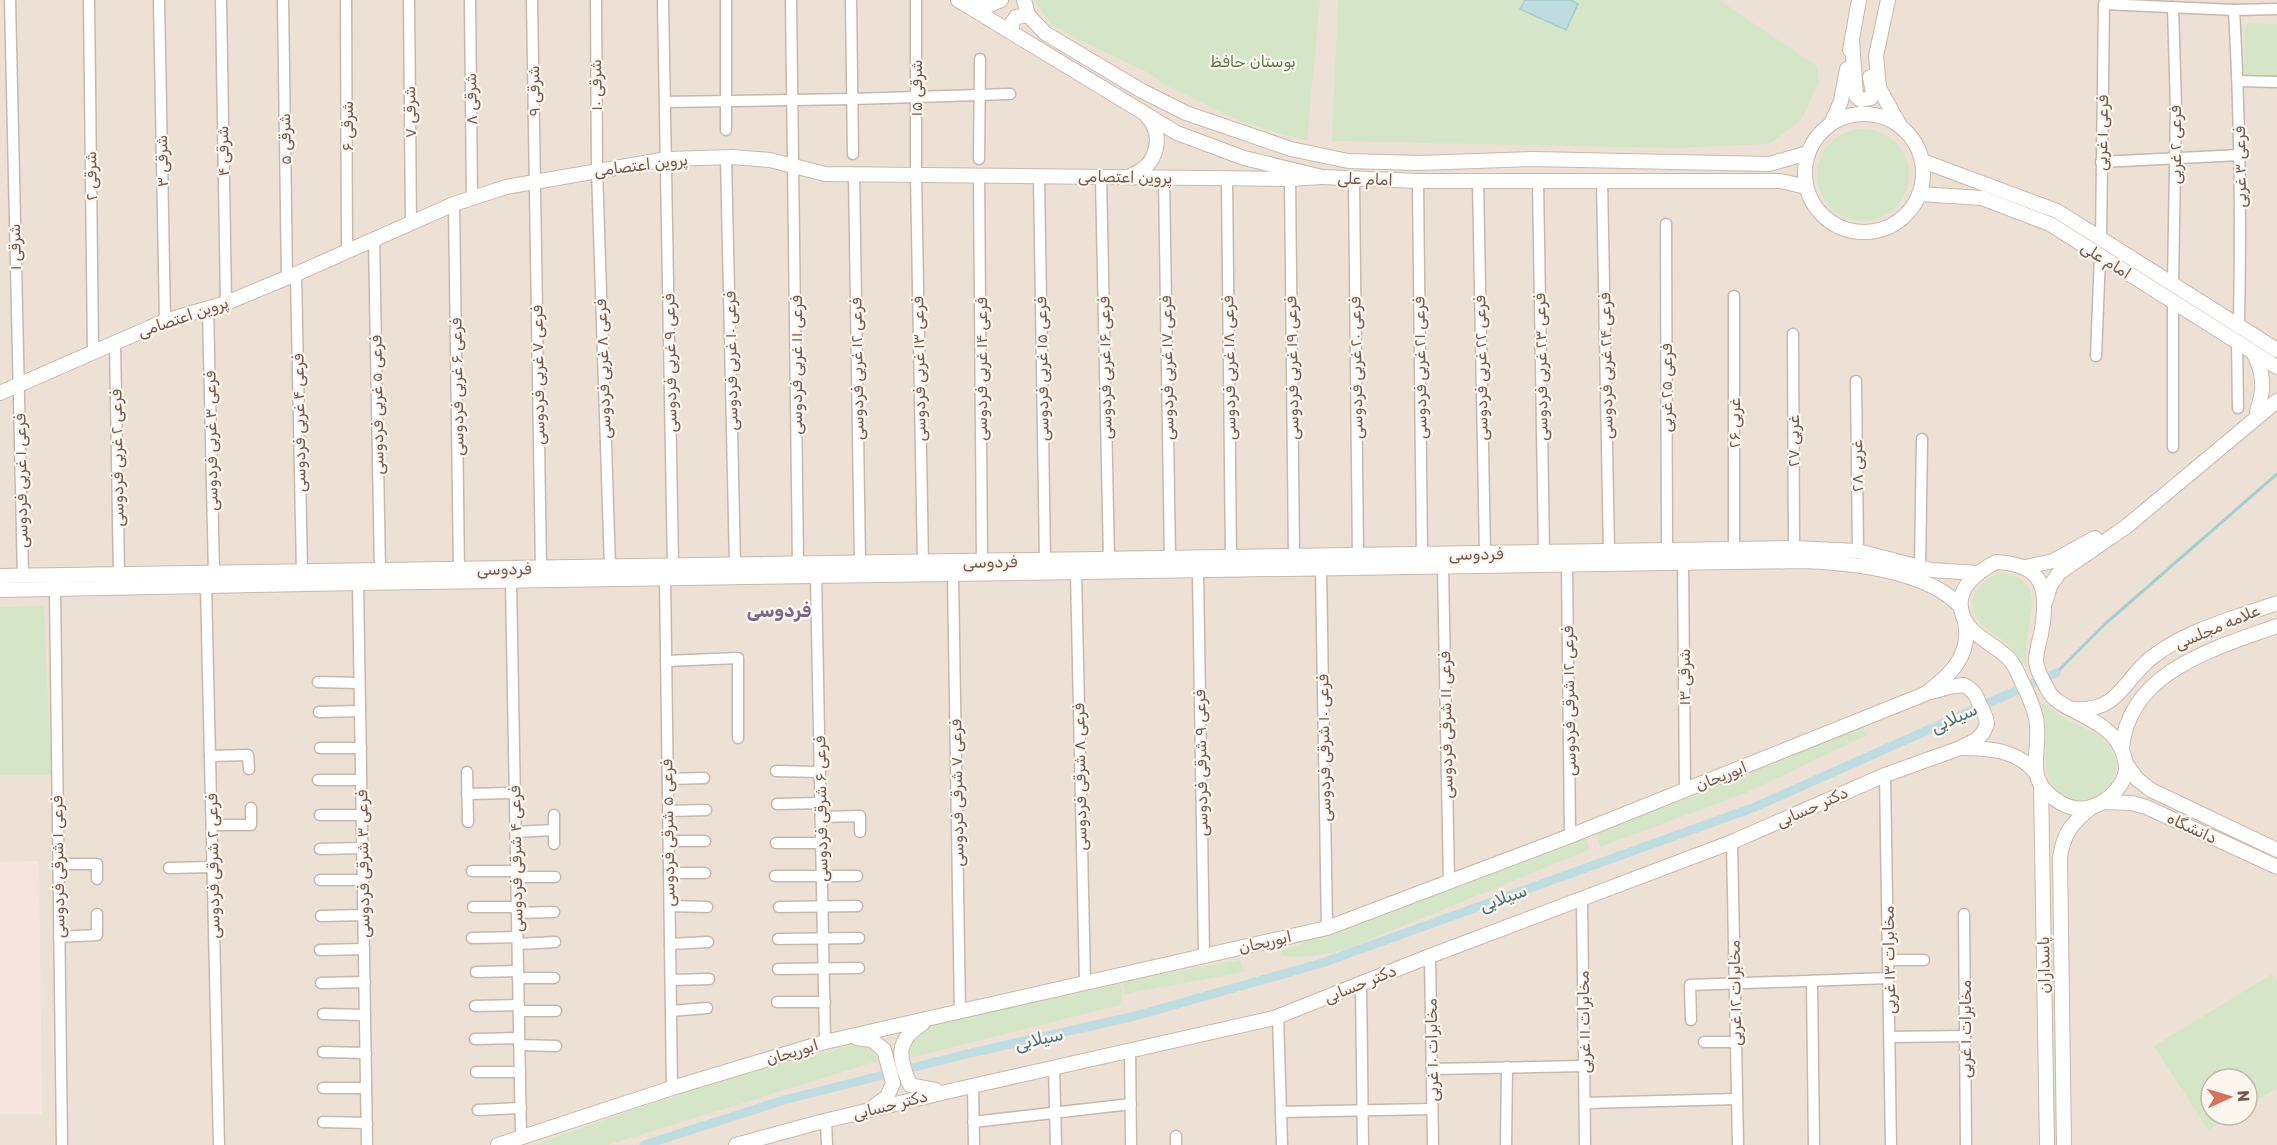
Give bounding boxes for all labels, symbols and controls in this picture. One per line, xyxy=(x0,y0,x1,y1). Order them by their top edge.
park label: بوستان حافظ xyxy=(1210,52,1296,72)
street label: شرقی ۱۰ xyxy=(586,59,607,111)
street label: ۱۵ شرقی xyxy=(907,60,927,116)
street label: شرقی ۹ xyxy=(524,65,545,117)
street label: ۸ شرقی xyxy=(461,73,482,125)
street label: ۷ شرقی xyxy=(400,86,421,138)
street label: فرعی ۱ غربی xyxy=(2092,94,2113,171)
street label: ۶ شرقی xyxy=(338,101,358,151)
street label: فرعی ۲ غربی xyxy=(2166,105,2186,185)
street label: ۵ شرقی xyxy=(275,113,296,165)
street label: ۴ شرقی xyxy=(213,125,234,177)
street label: فرعی ۳ غربی xyxy=(2230,125,2251,208)
street label: ۳ شرقی xyxy=(152,135,173,187)
street label: پروین اعتصامی xyxy=(593,150,689,181)
street label: ۲ شرقی xyxy=(81,151,102,201)
street label: پروین اعتصامی xyxy=(1078,167,1172,188)
street label: امام علی xyxy=(1337,169,1393,190)
street label: ۱ شرقی xyxy=(5,223,26,271)
street label: امام علی xyxy=(2077,237,2135,284)
street label: فرعی ۱۰ غربی فردوسی xyxy=(720,290,743,431)
street label: فرعی ۲۳ غربی فردوسی xyxy=(1530,292,1553,441)
street label: فرعی ۲۴ غربی فردوسی xyxy=(1595,292,1618,440)
street label: پروین اعتصامی xyxy=(135,293,231,342)
street label: فرعی ۹ غربی فردوسی xyxy=(659,293,682,433)
street label: فرعی ۱۱ غربی فردوسی xyxy=(787,295,807,435)
street label: فرعی ۱۷ غربی فردوسی xyxy=(1156,295,1179,441)
street label: فرعی ۱۸ غربی فردوسی xyxy=(1218,295,1241,441)
street label: فرعی ۱۹ غربی فردوسی xyxy=(1281,295,1304,440)
street label: فرعی ۲۲ غربی فردوسی xyxy=(1470,295,1493,441)
street label: فرعی ۱۳ غربی فردوسی xyxy=(908,296,931,442)
street label: فرعی ۱۵ غربی فردوسی xyxy=(1031,296,1054,442)
street label: فرعی ۱۶ غربی فردوسی xyxy=(1094,296,1117,440)
street label: فرعی ۲۰ غربی فردوسی xyxy=(1345,296,1368,440)
street label: فرعی ۲۱ غربی فردوسی xyxy=(1409,296,1432,439)
street label: فرعی ۱۲ غربی فردوسی xyxy=(846,297,869,440)
street label: فرعی ۱۴ غربی فردوسی xyxy=(972,297,992,441)
street label: فرعی ۸ غربی فردوسی xyxy=(591,298,616,439)
street label: فرعی ۷ غربی فردوسی xyxy=(527,304,550,445)
street label: فرعی ۶ غربی فردوسی xyxy=(446,317,469,456)
street label: فرعی ۵ غربی فردوسی xyxy=(366,334,389,475)
street label: فرعی ۲۵ غربی xyxy=(1657,343,1677,433)
street label: فرعی ۴ غربی فردوسی xyxy=(288,353,311,493)
street label: فرعی ۳ غربی فردوسی xyxy=(200,370,223,511)
street label: فرعی ۲ غربی فردوسی xyxy=(106,388,129,527)
street label: ۲۶ غربی xyxy=(1725,397,1745,448)
street label: فرعی ۱ غربی فردوسی xyxy=(10,413,33,549)
street label: ۲۷ غربی xyxy=(1784,415,1804,467)
street label: ۲۸ غربی xyxy=(1847,439,1868,492)
street label: فردوسی xyxy=(1449,544,1504,565)
street label: فردوسی xyxy=(963,552,1018,573)
street label: فردوسی xyxy=(477,559,532,580)
district label: فردوسی xyxy=(747,600,811,622)
street label: علامه مجلسی xyxy=(2172,600,2263,653)
street label: فرعی ۱۲ شرقی فردوسی xyxy=(1558,625,1581,776)
street label: ۱۳ شرقی xyxy=(1675,648,1695,706)
street label: فرعی ۱۱ شرقی فردوسی xyxy=(1435,651,1458,799)
street label: فرعی ۱۰ شرقی فردوسی xyxy=(1313,673,1336,822)
street label: فرعی ۹ شرقی فردوسی xyxy=(1190,689,1213,837)
water label: سیلابی xyxy=(1927,698,1981,738)
street label: فرعی ۸ شرقی فردوسی xyxy=(1069,702,1092,851)
street label: فرعی ۷ شرقی فردوسی xyxy=(946,718,969,867)
street label: فرعی ۶ شرقی فردوسی xyxy=(810,735,833,882)
street label: ابوریحان xyxy=(1693,757,1750,796)
street label: فرعی ۵ شرقی فردوسی xyxy=(657,758,680,907)
street label: دکتر حسابی xyxy=(1773,783,1851,832)
street label: فرعی ۴ شرقی فردوسی xyxy=(505,785,528,933)
street label: فرعی ۳ شرقی فردوسی xyxy=(352,789,375,938)
street label: فرعی ۲ شرقی فردوسی xyxy=(202,793,225,939)
street label: فرعی ۱ شرقی فردوسی xyxy=(47,795,70,938)
street label: دانشگاه xyxy=(2164,808,2220,848)
water label: سیلابی xyxy=(1476,879,1530,917)
street label: مخابرات ۱۳ غربی xyxy=(1879,905,1900,1015)
street label: ابوریحان xyxy=(1237,927,1294,958)
street label: پاسداران xyxy=(2034,936,2055,994)
street label: مخابرات ۱۲ غربی xyxy=(1725,940,1746,1046)
street label: دکتر حسابی xyxy=(1321,961,1399,1008)
street label: مخابرات ۱۱ غربی xyxy=(1574,970,1595,1074)
street label: مخابرات ۱ غربی xyxy=(1956,980,1976,1078)
street label: مخابرات ۱۰ غربی xyxy=(1422,998,1443,1102)
water label: سیلابی xyxy=(1013,1023,1065,1055)
street label: ابوریحان xyxy=(764,1035,821,1070)
north arrow xyxy=(2199,1067,2259,1127)
street label: دکتر حسابی xyxy=(851,1087,930,1124)
text: N xyxy=(2234,1090,2253,1102)

